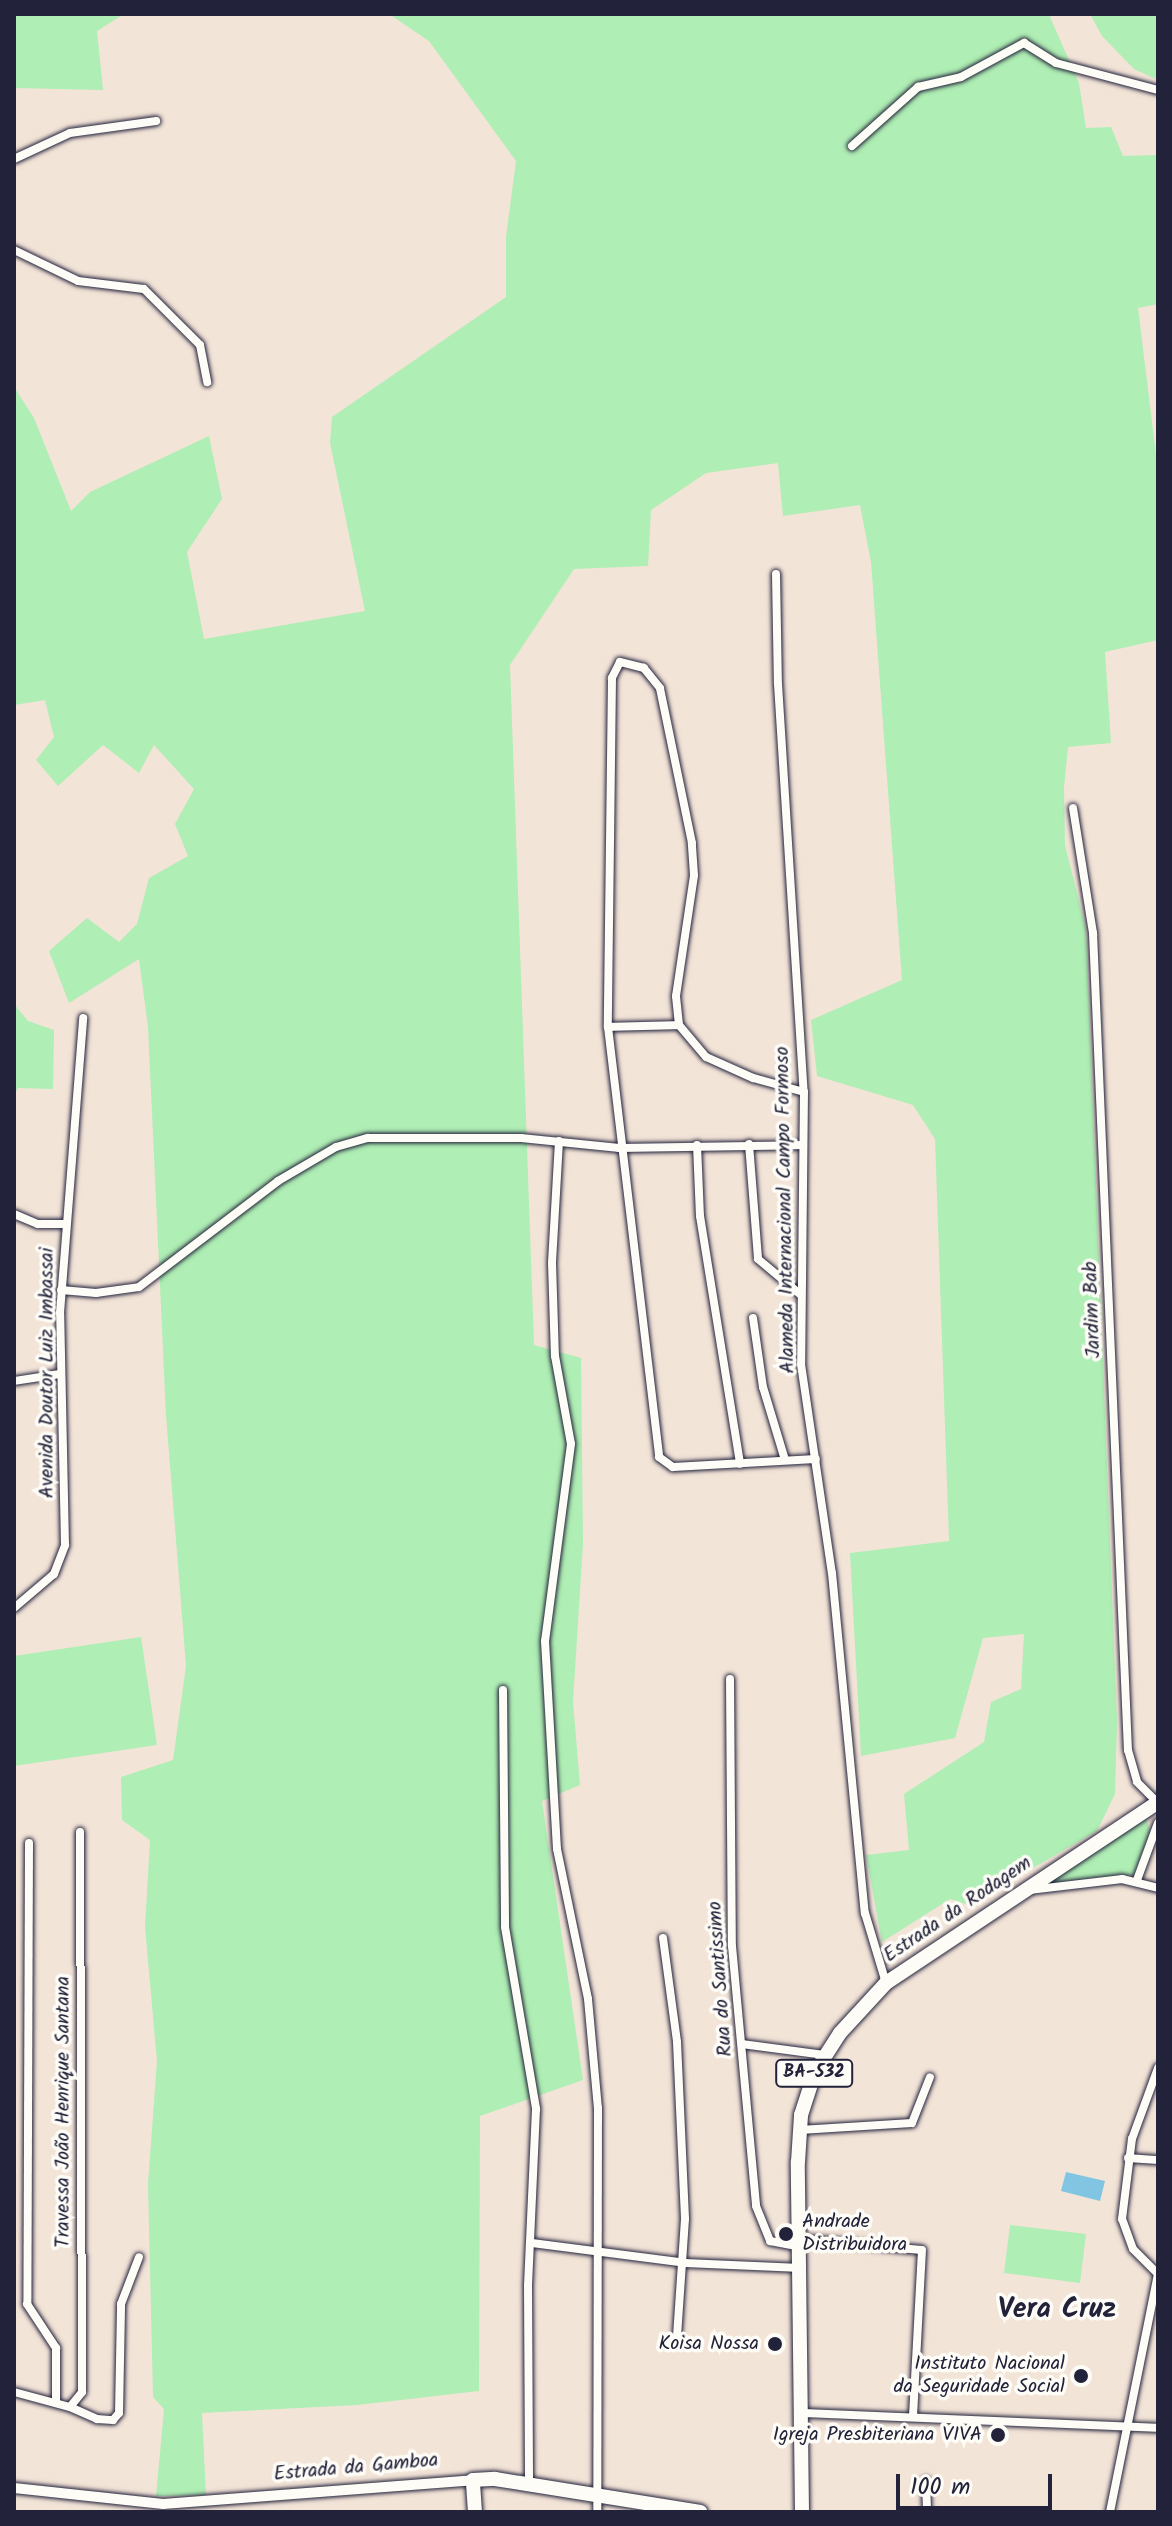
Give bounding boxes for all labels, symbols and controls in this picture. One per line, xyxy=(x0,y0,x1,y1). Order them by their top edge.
street label: Alameda Internacional Campo Formoso xyxy=(771,1046,801,1374)
street label: Avenida Doutor Luiz Imbassai xyxy=(36,1248,60,1498)
street label: Jardim Bab xyxy=(1079,1261,1107,1359)
street label: Estrada da Rodagem xyxy=(879,1852,1037,1968)
street label: Rua do Santissimo xyxy=(704,1901,738,2057)
street label: Travessa João Henrique Santana xyxy=(52,1976,76,2248)
road number: BA-532 xyxy=(774,2059,854,2087)
place label: Andrade Distribuidora xyxy=(802,2210,907,2257)
marker: Andrade Distribuidora xyxy=(777,2225,795,2243)
district label: Vera Cruz xyxy=(998,2293,1116,2327)
place label: Koisa Nossa xyxy=(658,2332,759,2356)
marker: Koisa Nossa xyxy=(766,2335,784,2353)
place label: Instituto Nacional da Seguridade Social xyxy=(894,2352,1065,2399)
marker: Instituto Nacional da Seguridade Social xyxy=(1072,2367,1090,2385)
place label: Igreja Presbiteriana VIVA xyxy=(773,2423,982,2447)
marker: Igreja Presbiteriana VIVA xyxy=(989,2426,1007,2444)
street label: Estrada da Gamboa xyxy=(273,2449,439,2487)
scale bar xyxy=(900,2458,1056,2508)
text: 100 m xyxy=(910,2468,970,2507)

